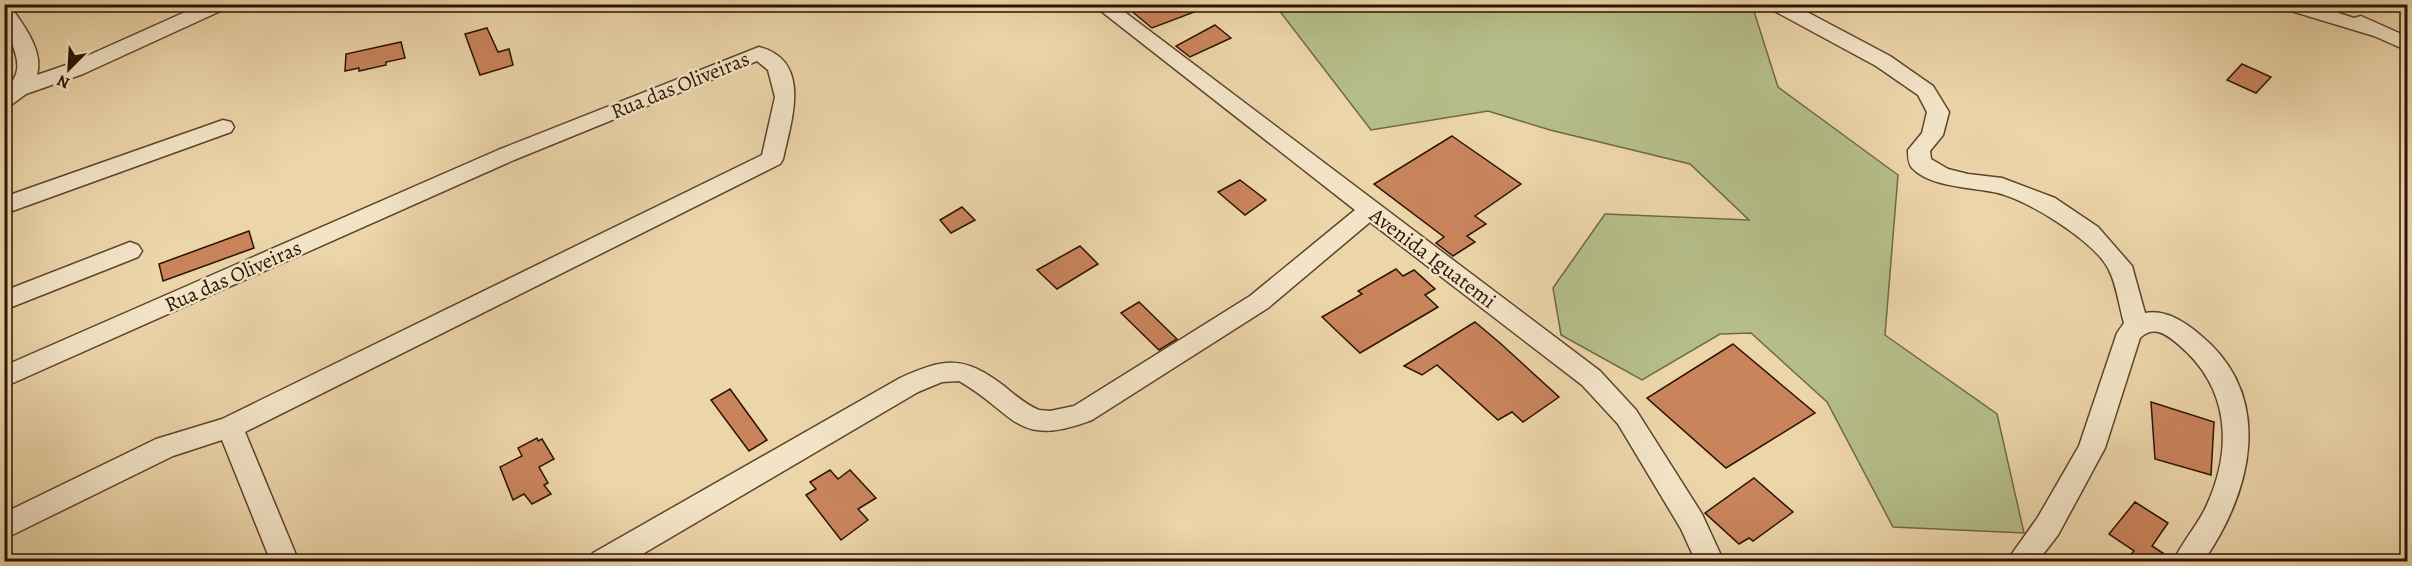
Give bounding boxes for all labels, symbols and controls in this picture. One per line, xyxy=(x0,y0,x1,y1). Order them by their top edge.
north arrow xyxy=(39,39,99,99)
street label: Rua das Oliveiras xyxy=(607,44,753,126)
text: N xyxy=(53,69,73,94)
street label: Avenida Iguatemi xyxy=(1363,201,1502,315)
street label: Rua das Oliveiras xyxy=(160,233,306,319)

